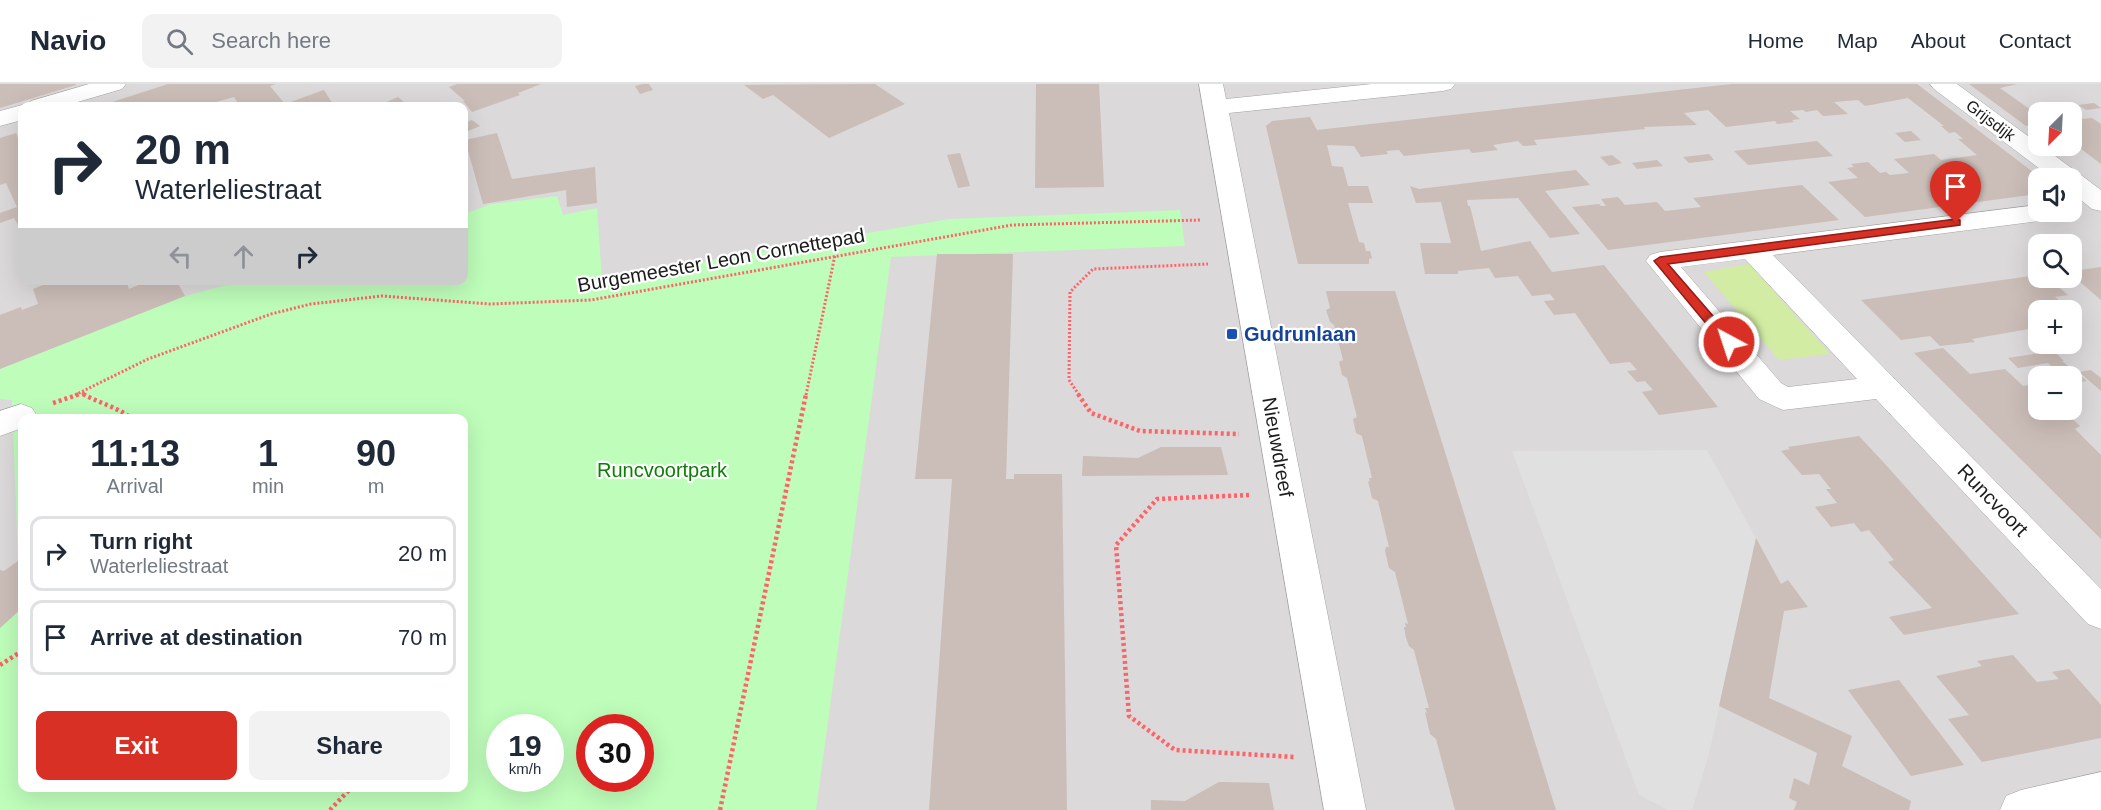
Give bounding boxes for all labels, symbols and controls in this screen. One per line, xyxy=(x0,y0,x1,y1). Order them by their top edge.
search box xyxy=(142,14,562,68)
text: Navio xyxy=(30,25,106,56)
icon: search xyxy=(163,25,196,58)
text: Search here xyxy=(211,28,331,53)
text: Home xyxy=(1748,29,1804,52)
text: Map xyxy=(1837,29,1878,52)
text: About xyxy=(1911,29,1966,52)
text: Contact xyxy=(1999,29,2071,52)
street label: Grijsdijk xyxy=(1963,96,2019,145)
north arrow xyxy=(2028,102,2082,156)
map controls xyxy=(2028,102,2082,420)
icon: right xyxy=(36,126,114,204)
text: 20 m xyxy=(135,126,231,173)
pin xyxy=(1930,161,1981,223)
button: sound xyxy=(2028,168,2082,222)
icon: arrive xyxy=(1939,170,1972,203)
text: Waterleliestraat xyxy=(135,175,322,205)
street label: Burgemeester Leon Cornettepad xyxy=(576,224,866,296)
button: search xyxy=(2028,234,2082,288)
icon: left xyxy=(164,240,197,273)
icon: ahead xyxy=(227,240,260,273)
icon: right xyxy=(290,240,323,273)
button: + xyxy=(2028,300,2082,354)
position arrow xyxy=(1697,310,1761,374)
place label: Gudrunlaan xyxy=(1244,323,1356,345)
marker: Gudrunlaan xyxy=(1225,327,1239,341)
button: − xyxy=(2028,366,2082,420)
street label: Nieuwdreef xyxy=(1258,395,1298,499)
text: 11:13 xyxy=(90,433,180,474)
text: 1 xyxy=(258,433,278,474)
text: 90 xyxy=(356,433,396,474)
park label: Runcvoortpark xyxy=(597,459,728,481)
street label: Runcvoort xyxy=(1953,460,2033,541)
text: Arrival xyxy=(107,475,163,497)
text: min xyxy=(252,475,284,497)
text: m xyxy=(368,475,384,497)
text: Turn right xyxy=(90,529,192,554)
icon: right xyxy=(39,537,72,570)
text: 20 m xyxy=(398,541,447,566)
text: Waterleliestraat xyxy=(90,555,228,577)
icon: arrive xyxy=(39,621,72,654)
text: Arrive at destination xyxy=(90,625,303,650)
text: 70 m xyxy=(398,625,447,650)
button: Exit xyxy=(36,711,237,780)
button: Share xyxy=(249,711,450,780)
speed limit sign: 30 xyxy=(576,714,654,792)
text: 19 xyxy=(508,729,542,762)
text: km/h xyxy=(509,760,541,777)

